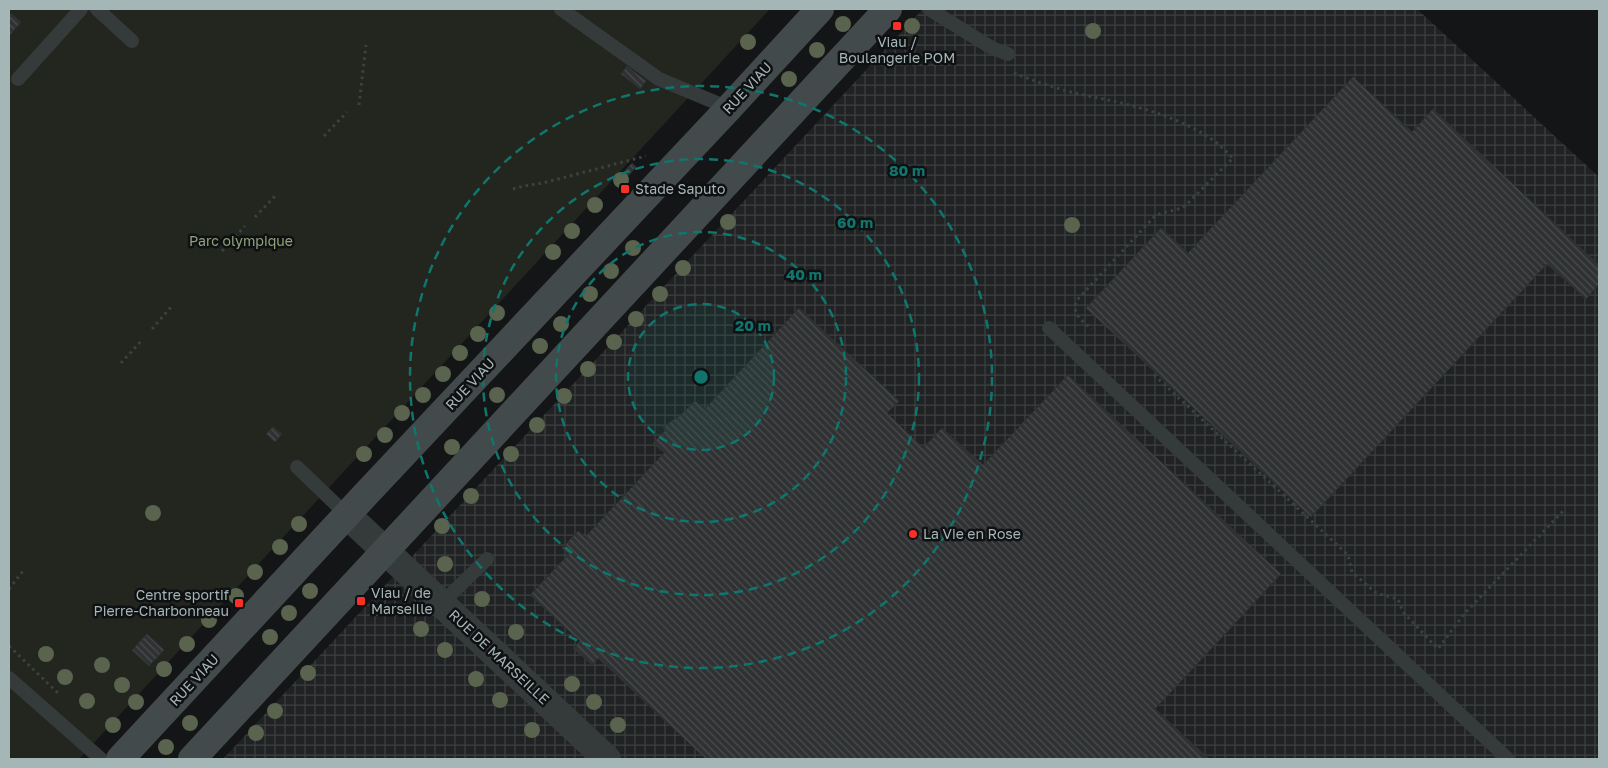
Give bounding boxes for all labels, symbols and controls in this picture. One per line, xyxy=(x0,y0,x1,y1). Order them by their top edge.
marker: Viau / Boulangerie POM xyxy=(891,20,903,32)
place label: Viau / Boulangerie POM xyxy=(839,33,955,66)
street label: RUE VIAU xyxy=(718,58,775,117)
text: 80 m xyxy=(889,161,925,179)
place label: Stade Saputo xyxy=(635,180,725,197)
marker: Stade Saputo xyxy=(619,183,631,195)
text: 60 m xyxy=(837,213,873,231)
park label: Parc olympique xyxy=(189,232,293,249)
text: 40 m xyxy=(786,265,822,283)
text: 20 m xyxy=(735,316,771,334)
street label: RUE VIAU xyxy=(441,354,498,413)
centre of rings xyxy=(692,368,710,386)
place label: La Vie en Rose xyxy=(923,525,1021,542)
marker: La Vie en Rose xyxy=(907,528,919,540)
place label: Viau / de Marseille xyxy=(371,584,433,617)
place label: Centre sportif Pierre-Charbonneau xyxy=(94,586,229,619)
marker: Viau / de Marseille xyxy=(355,595,367,607)
marker: Centre sportif Pierre-Charbonneau xyxy=(233,597,245,609)
street label: RUE DE MARSEILLE xyxy=(446,606,553,707)
street label: RUE VIAU xyxy=(165,650,222,709)

